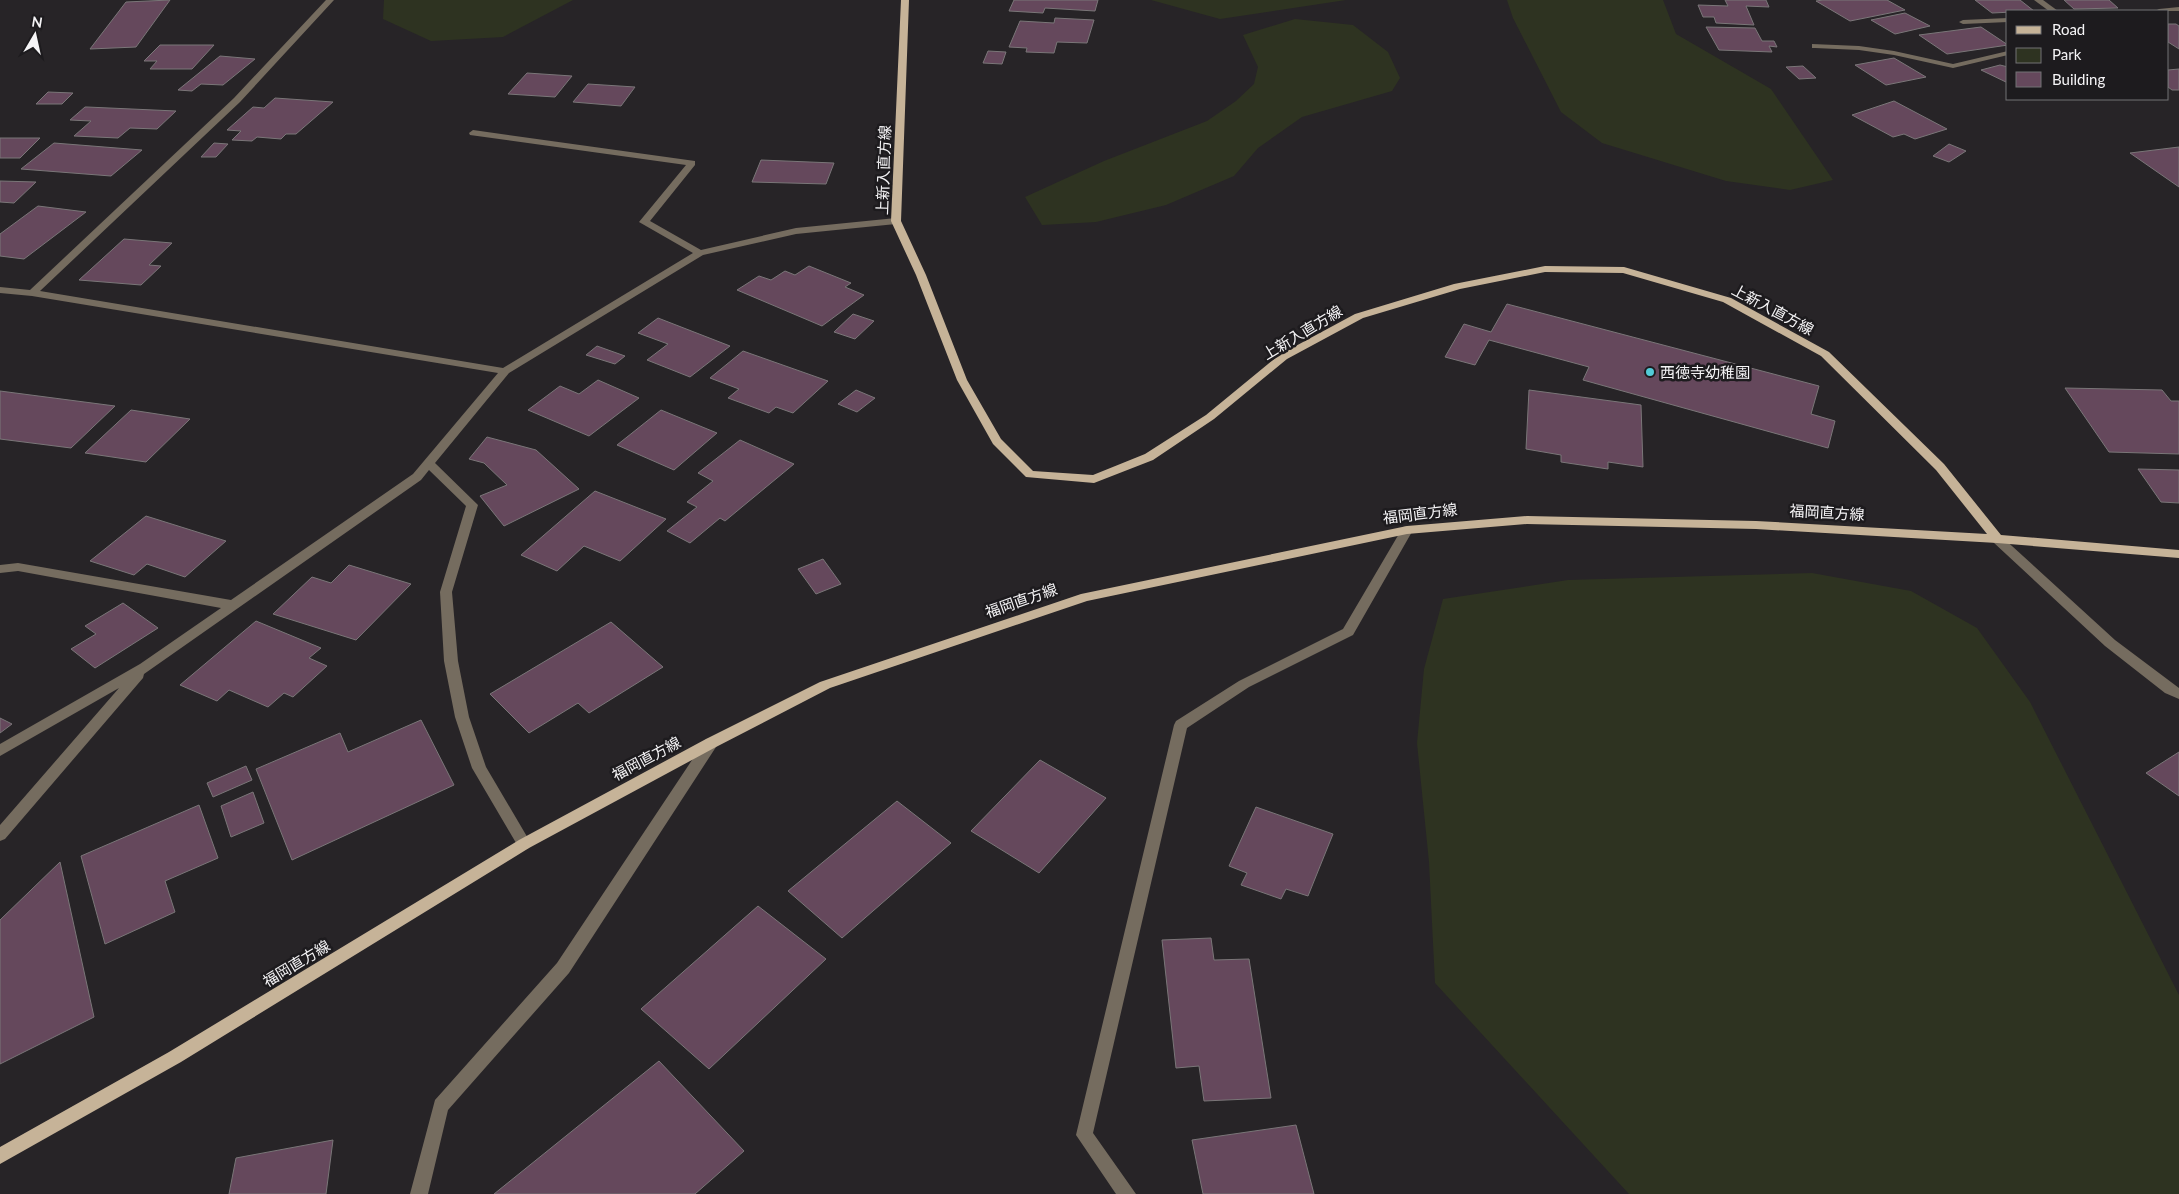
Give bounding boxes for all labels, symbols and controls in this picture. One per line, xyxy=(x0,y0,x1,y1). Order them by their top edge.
north arrow xyxy=(10,10,60,60)
legend xyxy=(2006,10,2169,100)
text: N xyxy=(30,12,44,31)
text: Road xyxy=(2052,20,2085,38)
text: Park xyxy=(2052,45,2082,63)
text: Building xyxy=(2052,70,2105,88)
street label: 上新入直方線 xyxy=(872,125,894,215)
street label: 上新入直方線 xyxy=(1729,280,1817,338)
street label: 上新入直方線 xyxy=(1259,301,1345,363)
place label: 西徳寺幼稚園 xyxy=(1660,363,1750,381)
marker: 西徳寺幼稚園 xyxy=(1644,366,1656,378)
street label: 福岡直方線 xyxy=(1382,499,1458,527)
street label: 福岡直方線 xyxy=(1789,501,1865,523)
street label: 福岡直方線 xyxy=(983,579,1059,621)
street label: 福岡直方線 xyxy=(609,732,683,784)
street label: 福岡直方線 xyxy=(259,936,333,990)

